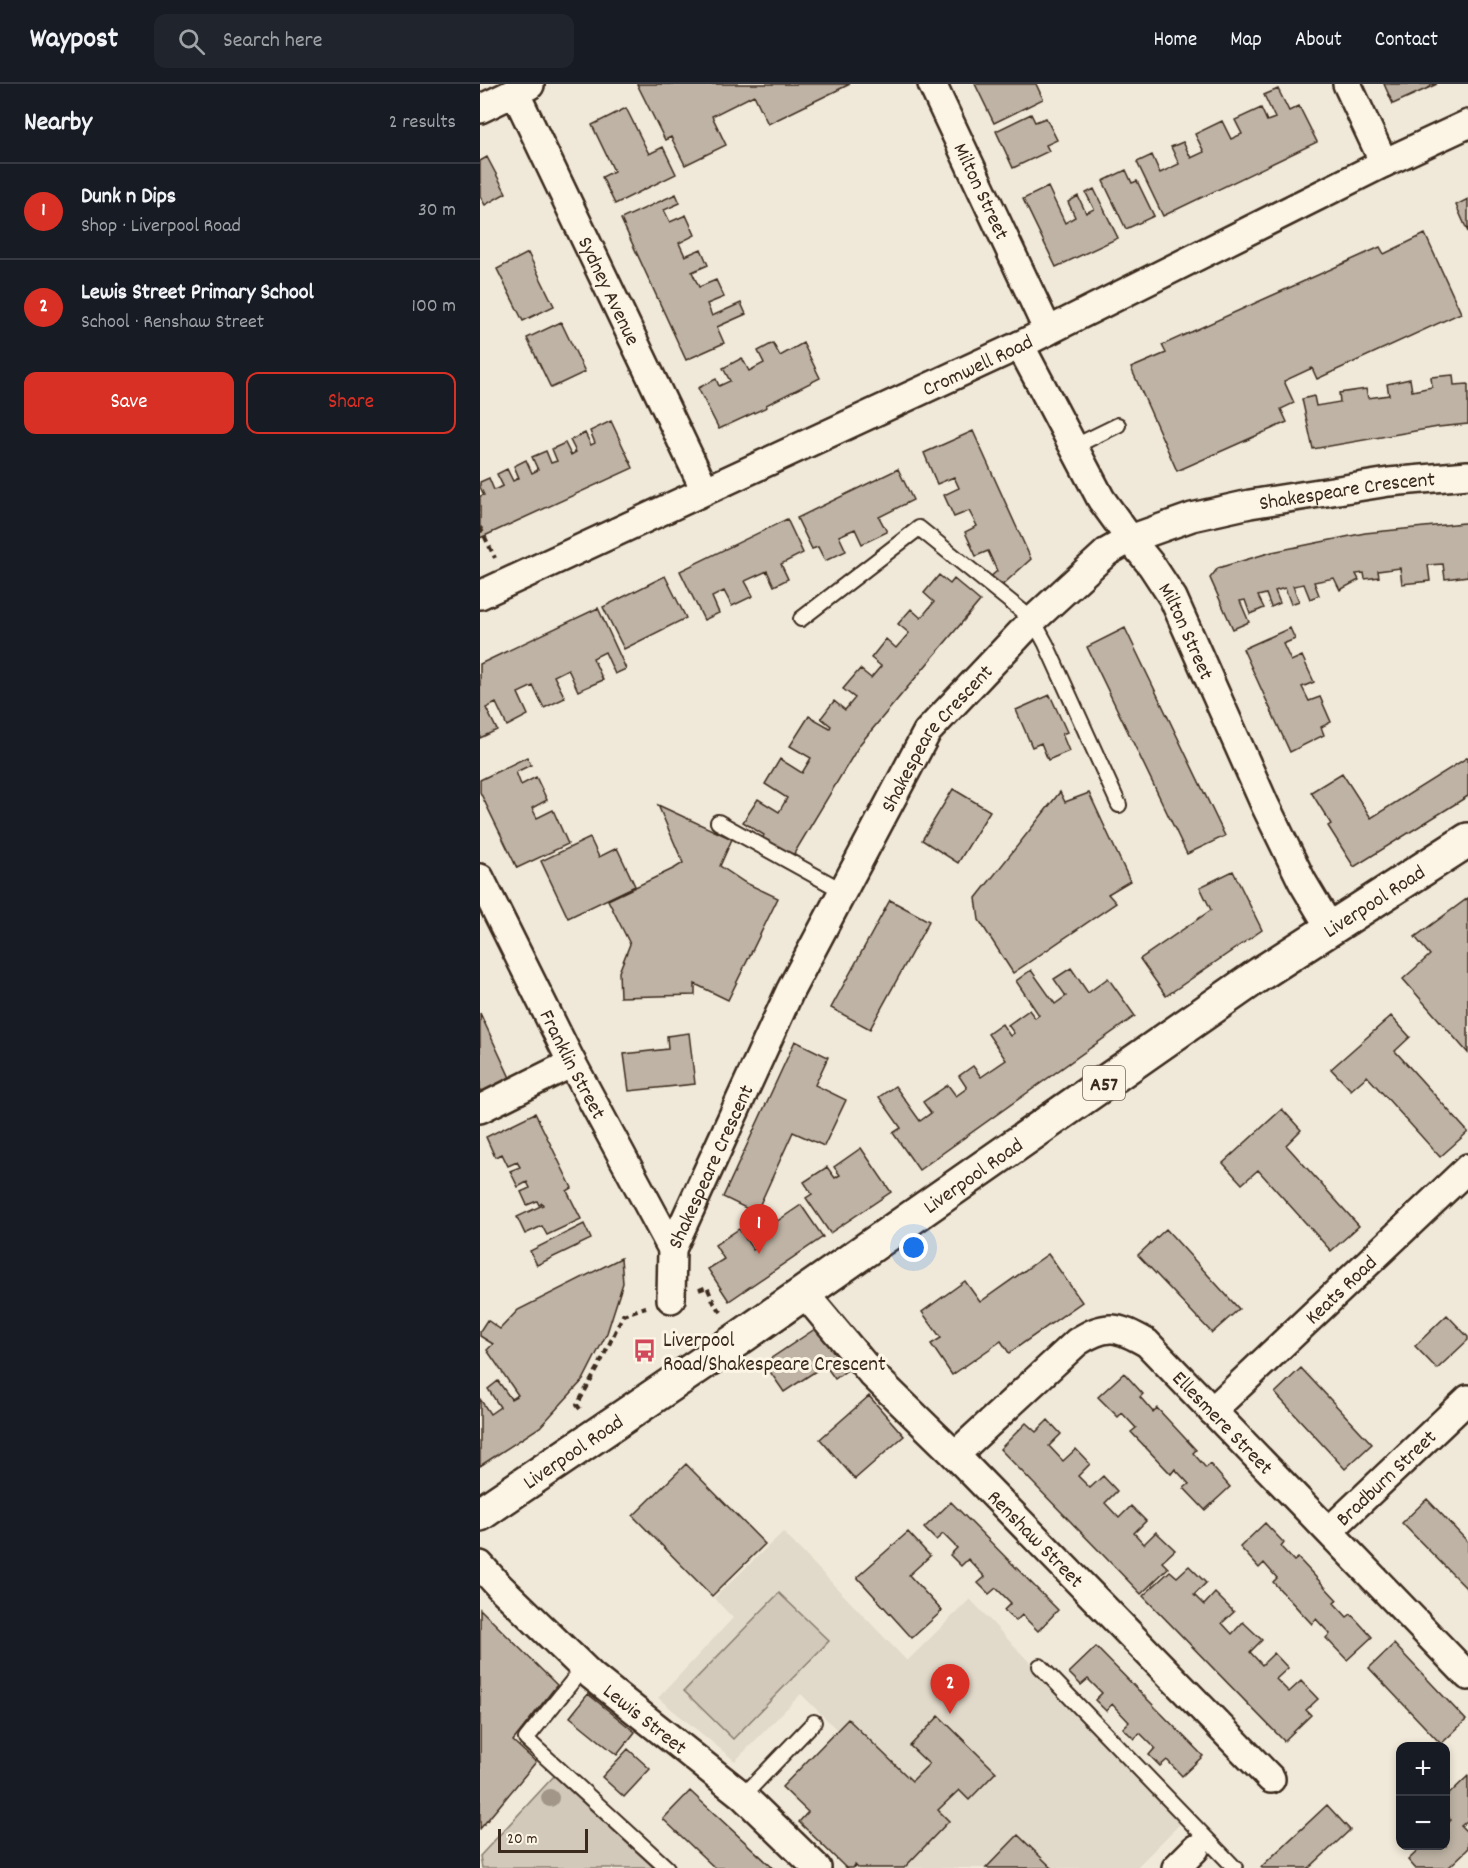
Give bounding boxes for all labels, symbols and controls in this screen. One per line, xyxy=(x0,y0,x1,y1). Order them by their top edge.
search box xyxy=(154,14,574,68)
text: Waypost xyxy=(30,21,118,61)
icon: search xyxy=(175,25,208,58)
text: Search here xyxy=(223,26,322,57)
text: Home xyxy=(1153,26,1197,56)
text: Map xyxy=(1230,26,1262,56)
text: About xyxy=(1295,26,1342,56)
text: Contact xyxy=(1375,26,1438,56)
text: Nearby xyxy=(24,105,92,142)
text: 2 results xyxy=(389,109,456,137)
street label: Milton Street xyxy=(944,139,1015,246)
text: Dunk n Dips xyxy=(81,182,176,213)
text: 1 xyxy=(41,197,46,225)
text: 30 m xyxy=(418,197,456,225)
text: Shop · Liverpool Road xyxy=(81,213,241,241)
street label: Sydney Avenue xyxy=(568,232,646,351)
text: Lewis Street Primary School xyxy=(81,278,314,309)
text: 2 xyxy=(39,293,48,321)
text: 100 m xyxy=(412,293,456,321)
text: School · Renshaw Street xyxy=(81,309,264,337)
street label: Cromwell Road xyxy=(918,329,1039,406)
button: Save xyxy=(24,372,234,434)
button: Share xyxy=(246,372,456,434)
street label: Shakespeare Crescent xyxy=(1257,466,1437,520)
street label: Milton Street xyxy=(1149,578,1220,685)
street label: Shakespeare Crescent xyxy=(875,659,1001,819)
street label: Liverpool Road xyxy=(1319,859,1432,947)
street label: Franklin Street xyxy=(530,1005,612,1126)
road number: A57 xyxy=(1083,1066,1125,1100)
street label: Shakespeare Crescent xyxy=(662,1080,763,1254)
street label: Liverpool Road xyxy=(918,1132,1030,1223)
pin: 1 xyxy=(740,1204,778,1254)
your location xyxy=(899,1233,928,1262)
street label: Keats Road xyxy=(1300,1250,1385,1333)
place label: Liverpool Road/Shakespeare Crescent xyxy=(663,1327,886,1381)
bus stop icon: Liverpool Road/Shakespeare Crescent xyxy=(632,1338,658,1364)
street label: Ellesmere Street xyxy=(1164,1365,1279,1483)
street label: Liverpool Road xyxy=(518,1409,631,1499)
street label: Bradburn Street xyxy=(1331,1424,1445,1535)
street label: Renshaw Street xyxy=(979,1484,1089,1596)
pin: 2 xyxy=(930,1664,970,1714)
street label: Lewis Street xyxy=(595,1678,692,1764)
map controls xyxy=(1396,1742,1450,1850)
button: + xyxy=(1396,1742,1450,1796)
button: − xyxy=(1396,1796,1450,1850)
scale bar xyxy=(498,1826,588,1854)
text: 20 m xyxy=(507,1828,537,1851)

